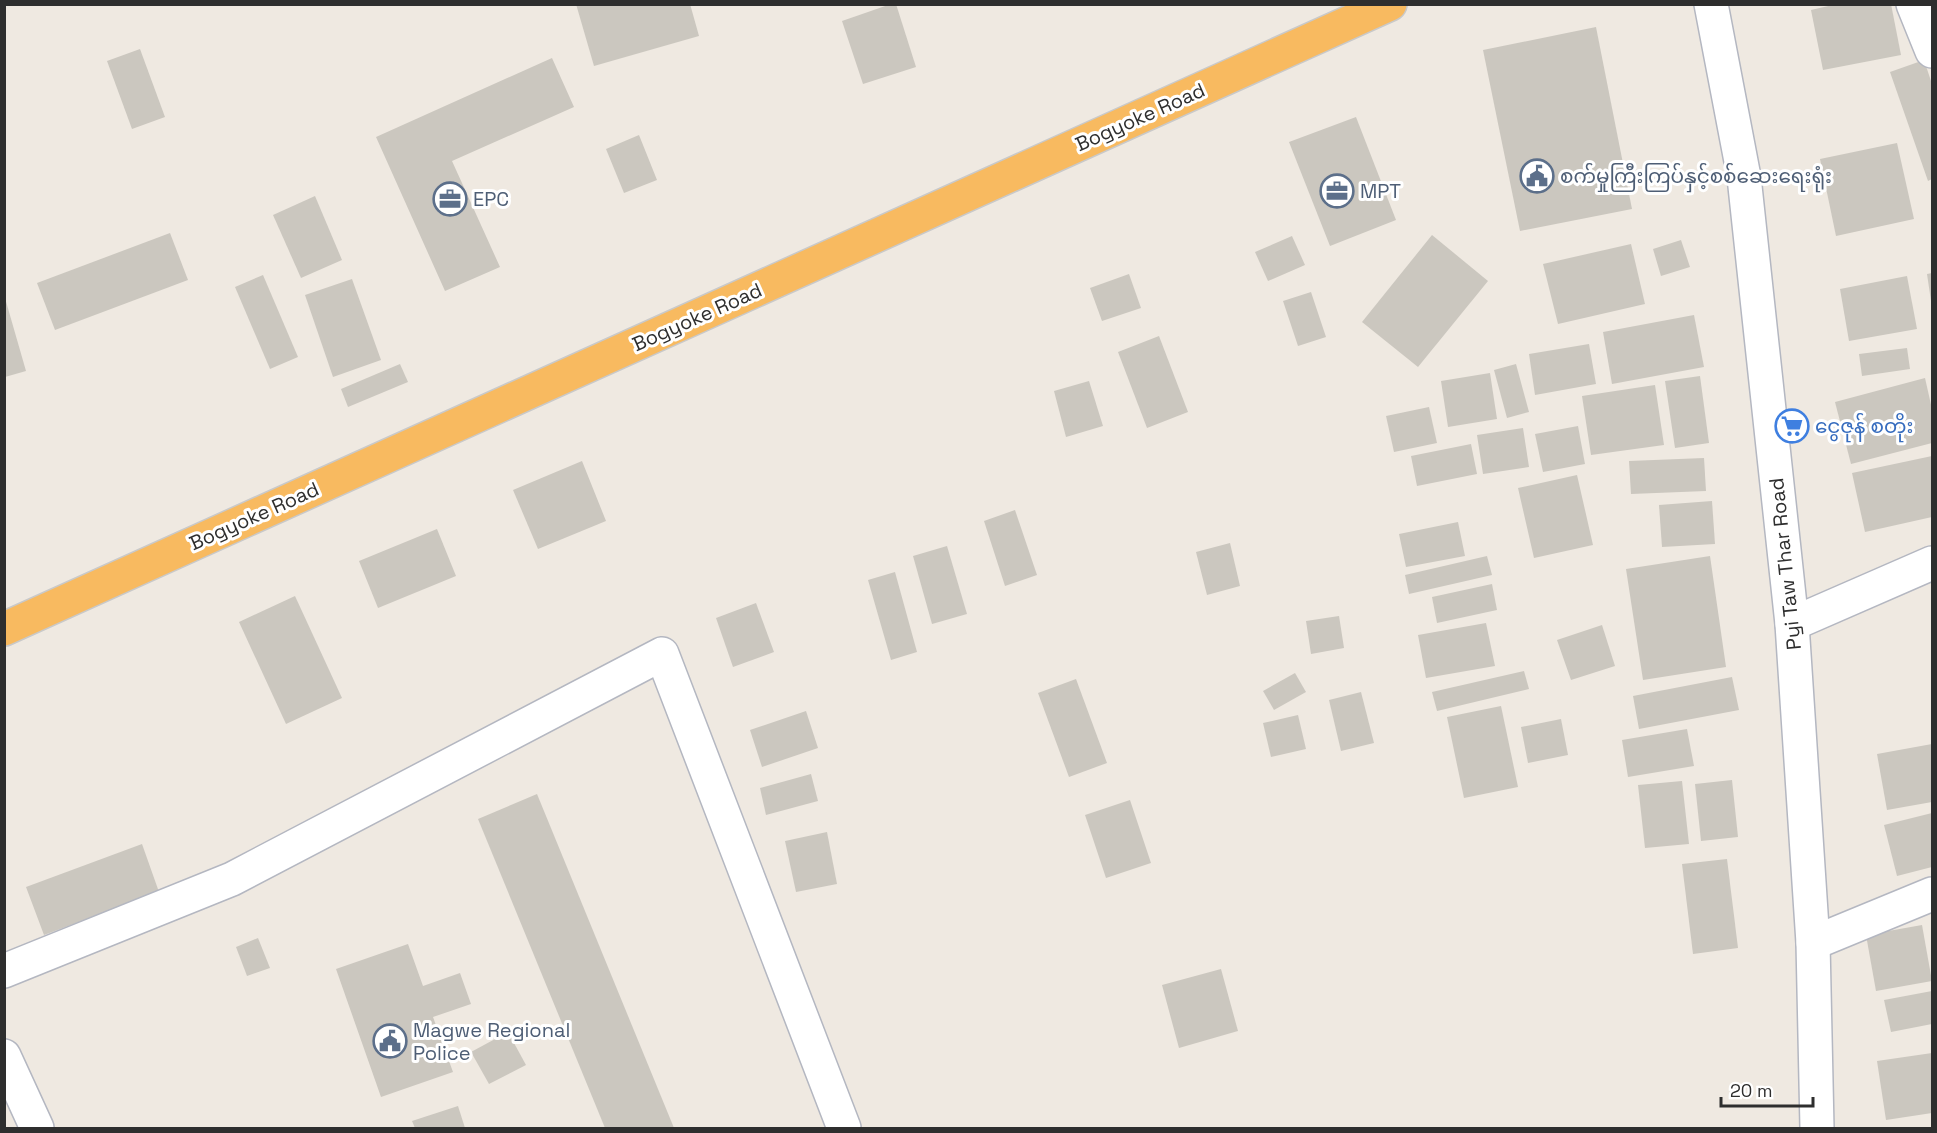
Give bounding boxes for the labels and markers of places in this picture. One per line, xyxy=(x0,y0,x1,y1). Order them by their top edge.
public building icon: စက်မှုကြီးကြပ်နှင့်စစ်ဆေးရေးရုံး xyxy=(1519,158,1555,194)
place label: စက်မှုကြီးကြပ်နှင့်စစ်ဆေးရေးရုံး xyxy=(1560,162,1832,193)
office icon: MPT xyxy=(1319,173,1355,209)
place label: MPT xyxy=(1360,178,1401,204)
office icon: EPC xyxy=(432,181,468,217)
place label: EPC xyxy=(473,186,509,212)
supermarket icon: ငွေဇုန် စတိုး xyxy=(1774,408,1810,444)
place label: ငွေဇုန် စတိုး xyxy=(1815,412,1913,443)
place label: Magwe Regional Police xyxy=(413,1017,570,1066)
public building icon: Magwe Regional Police xyxy=(372,1023,408,1059)

